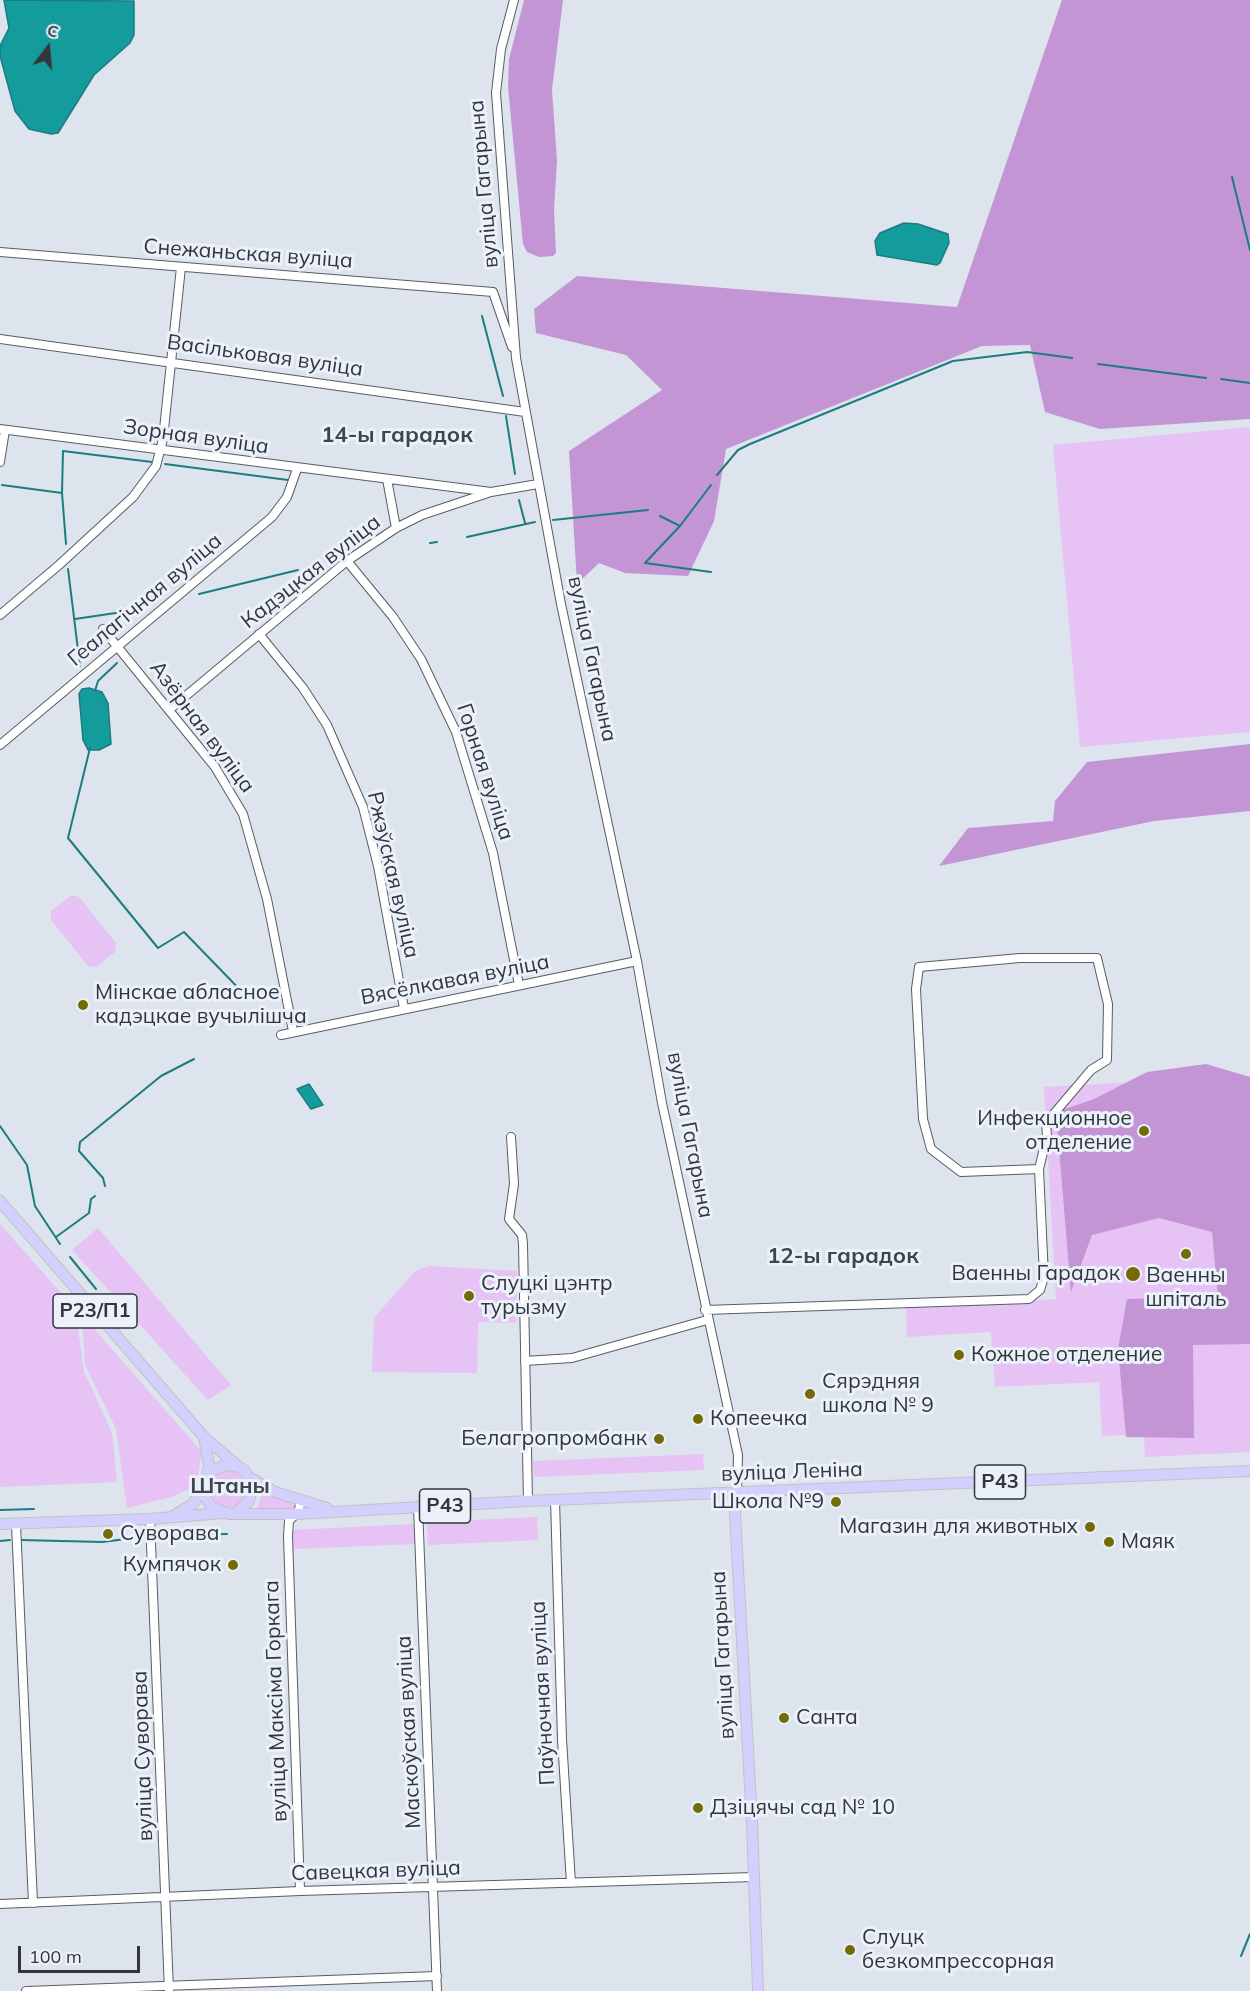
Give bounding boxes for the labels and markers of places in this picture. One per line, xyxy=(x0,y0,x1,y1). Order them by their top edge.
place label: Мінскае абласное кадэцкае вучылішча xyxy=(95,980,307,1030)
marker: Мінскае абласное кадэцкае вучылішча xyxy=(76,998,90,1012)
place label: Инфекционное отделение xyxy=(977,1106,1132,1156)
marker: Инфекционное отделение xyxy=(1137,1124,1151,1138)
marker: Ваенны шпіталь xyxy=(1179,1247,1193,1261)
place label: Ваенны Гарадок xyxy=(952,1261,1120,1287)
place label: Ваенны шпіталь xyxy=(1145,1263,1227,1313)
marker: Ваенны Гарадок xyxy=(1124,1265,1142,1283)
place label: Слуцкі цэнтр турызму xyxy=(481,1271,613,1321)
marker: Слуцкі цэнтр турызму xyxy=(462,1289,476,1303)
place label: Кожное отделение xyxy=(971,1342,1162,1368)
marker: Кожное отделение xyxy=(952,1348,966,1362)
place label: Сярэдняя школа № 9 xyxy=(822,1369,934,1419)
marker: Сярэдняя школа № 9 xyxy=(803,1387,817,1401)
place label: Копеечка xyxy=(710,1406,808,1432)
marker: Копеечка xyxy=(691,1412,705,1426)
place label: Белагропромбанк xyxy=(461,1426,647,1452)
marker: Белагропромбанк xyxy=(652,1432,666,1446)
place label: Школа №9 xyxy=(712,1489,824,1515)
marker: Школа №9 xyxy=(829,1495,843,1509)
place label: Магазин для животных xyxy=(839,1514,1078,1540)
marker: Магазин для животных xyxy=(1083,1520,1097,1534)
place label: Суворава xyxy=(120,1521,219,1547)
marker: Суворава xyxy=(101,1527,115,1541)
place label: Маяк xyxy=(1121,1529,1175,1555)
marker: Маяк xyxy=(1102,1535,1116,1549)
place label: Кумпячок xyxy=(123,1552,221,1578)
marker: Кумпячок xyxy=(226,1558,240,1572)
place label: Санта xyxy=(796,1705,858,1731)
marker: Санта xyxy=(777,1711,791,1725)
place label: Дзіцячы сад № 10 xyxy=(710,1795,895,1821)
marker: Дзіцячы сад № 10 xyxy=(691,1801,705,1815)
place label: Слуцк безкомпрессорная xyxy=(862,1925,1054,1975)
marker: Слуцк безкомпрессорная xyxy=(843,1943,857,1957)

